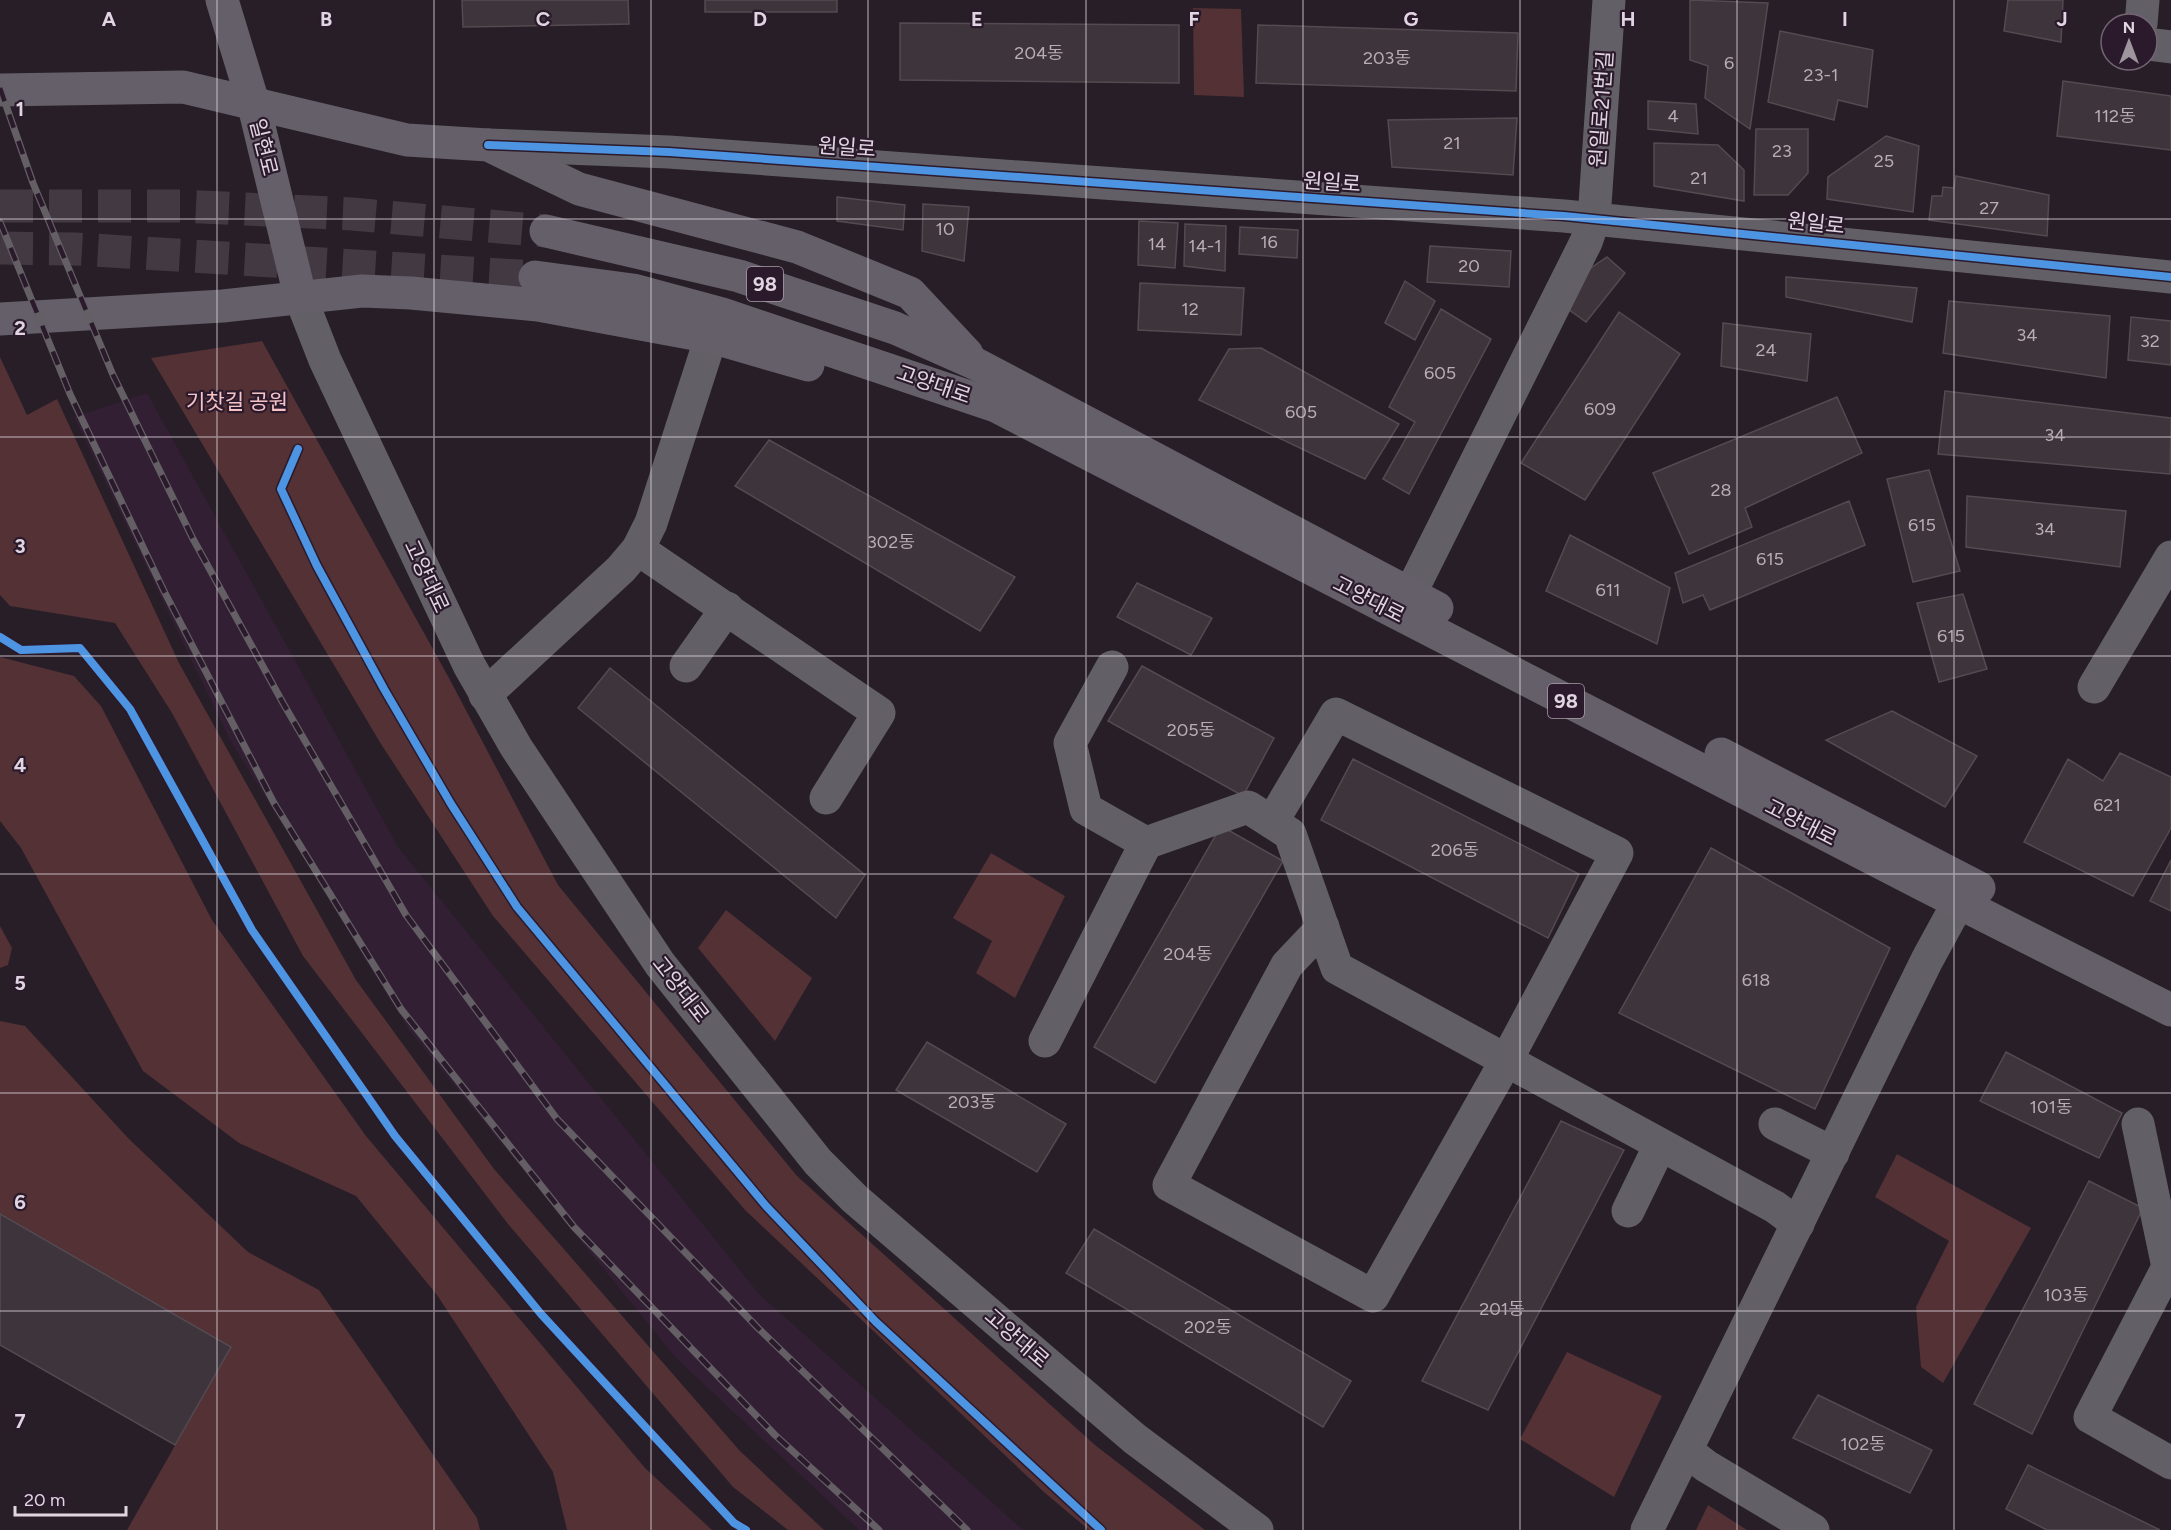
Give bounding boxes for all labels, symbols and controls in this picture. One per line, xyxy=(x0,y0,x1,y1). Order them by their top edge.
text: A xyxy=(102,7,117,31)
text: B xyxy=(320,7,332,31)
text: C xyxy=(536,7,550,31)
text: D xyxy=(753,7,767,31)
text: E xyxy=(971,7,983,31)
text: F xyxy=(1188,7,1200,31)
text: G xyxy=(1404,7,1419,31)
text: H xyxy=(1621,7,1636,31)
text: I xyxy=(1842,7,1848,31)
text: J xyxy=(2056,7,2068,31)
north arrow xyxy=(2099,12,2159,72)
text: N xyxy=(2123,18,2135,37)
house number: 204동 xyxy=(1014,42,1064,64)
house number: 203동 xyxy=(1363,47,1411,69)
street label: 원일로21번길 xyxy=(1584,50,1618,168)
house number: 6 xyxy=(1724,52,1734,74)
house number: 23-1 xyxy=(1804,64,1838,86)
text: 1 xyxy=(16,97,24,121)
house number: 4 xyxy=(1667,105,1679,127)
house number: 112동 xyxy=(2094,105,2136,127)
street label: 일현로 xyxy=(245,116,283,178)
house number: 21 xyxy=(1443,132,1461,154)
street label: 원일로 xyxy=(817,133,877,161)
house number: 23 xyxy=(1772,140,1792,162)
house number: 25 xyxy=(1874,150,1894,172)
house number: 21 xyxy=(1690,167,1708,189)
street label: 원일로 xyxy=(1302,168,1362,196)
house number: 27 xyxy=(1979,197,1999,219)
street label: 원일로 xyxy=(1786,208,1846,238)
house number: 10 xyxy=(936,218,954,240)
house number: 16 xyxy=(1260,231,1278,253)
house number: 14 xyxy=(1148,233,1166,255)
house number: 14-1 xyxy=(1188,235,1222,257)
house number: 20 xyxy=(1458,255,1480,277)
road number: 98 xyxy=(747,267,783,301)
house number: 12 xyxy=(1181,298,1199,320)
text: 2 xyxy=(14,316,26,340)
house number: 34 xyxy=(2017,324,2037,346)
house number: 32 xyxy=(2140,330,2160,352)
house number: 24 xyxy=(1755,339,1777,361)
street label: 고양대로 xyxy=(893,360,975,408)
house number: 605 xyxy=(1424,362,1456,384)
park label: 기찻길 공원 xyxy=(186,389,288,414)
house number: 609 xyxy=(1584,398,1616,420)
house number: 605 xyxy=(1285,401,1317,423)
house number: 34 xyxy=(2045,424,2065,446)
house number: 28 xyxy=(1710,479,1732,501)
house number: 615 xyxy=(1908,514,1936,536)
house number: 34 xyxy=(2035,518,2055,540)
house number: 302동 xyxy=(867,531,915,553)
text: 3 xyxy=(14,534,26,558)
street label: 고양대로 xyxy=(399,536,455,616)
house number: 615 xyxy=(1756,548,1784,570)
street label: 고양대로 xyxy=(1329,570,1409,628)
house number: 611 xyxy=(1595,579,1621,601)
house number: 615 xyxy=(1937,625,1965,647)
road number: 98 xyxy=(1548,684,1584,718)
house number: 205동 xyxy=(1167,719,1215,741)
text: 4 xyxy=(14,753,27,777)
street label: 고양대로 xyxy=(1761,793,1841,851)
house number: 621 xyxy=(2093,794,2121,816)
house number: 206동 xyxy=(1431,839,1479,861)
house number: 204동 xyxy=(1163,943,1213,965)
street label: 고양대로 xyxy=(647,951,715,1027)
house number: 618 xyxy=(1742,969,1770,991)
text: 5 xyxy=(14,971,26,995)
house number: 203동 xyxy=(948,1091,996,1113)
house number: 101동 xyxy=(2030,1096,2072,1118)
text: 6 xyxy=(14,1190,26,1214)
house number: 103동 xyxy=(2043,1284,2089,1306)
house number: 201동 xyxy=(1479,1298,1525,1320)
street label: 고양대로 xyxy=(980,1303,1054,1373)
house number: 202동 xyxy=(1184,1316,1232,1338)
text: 7 xyxy=(14,1409,26,1433)
house number: 102동 xyxy=(1840,1433,1886,1455)
scale bar xyxy=(15,1479,126,1517)
text: 20 m xyxy=(24,1489,65,1511)

